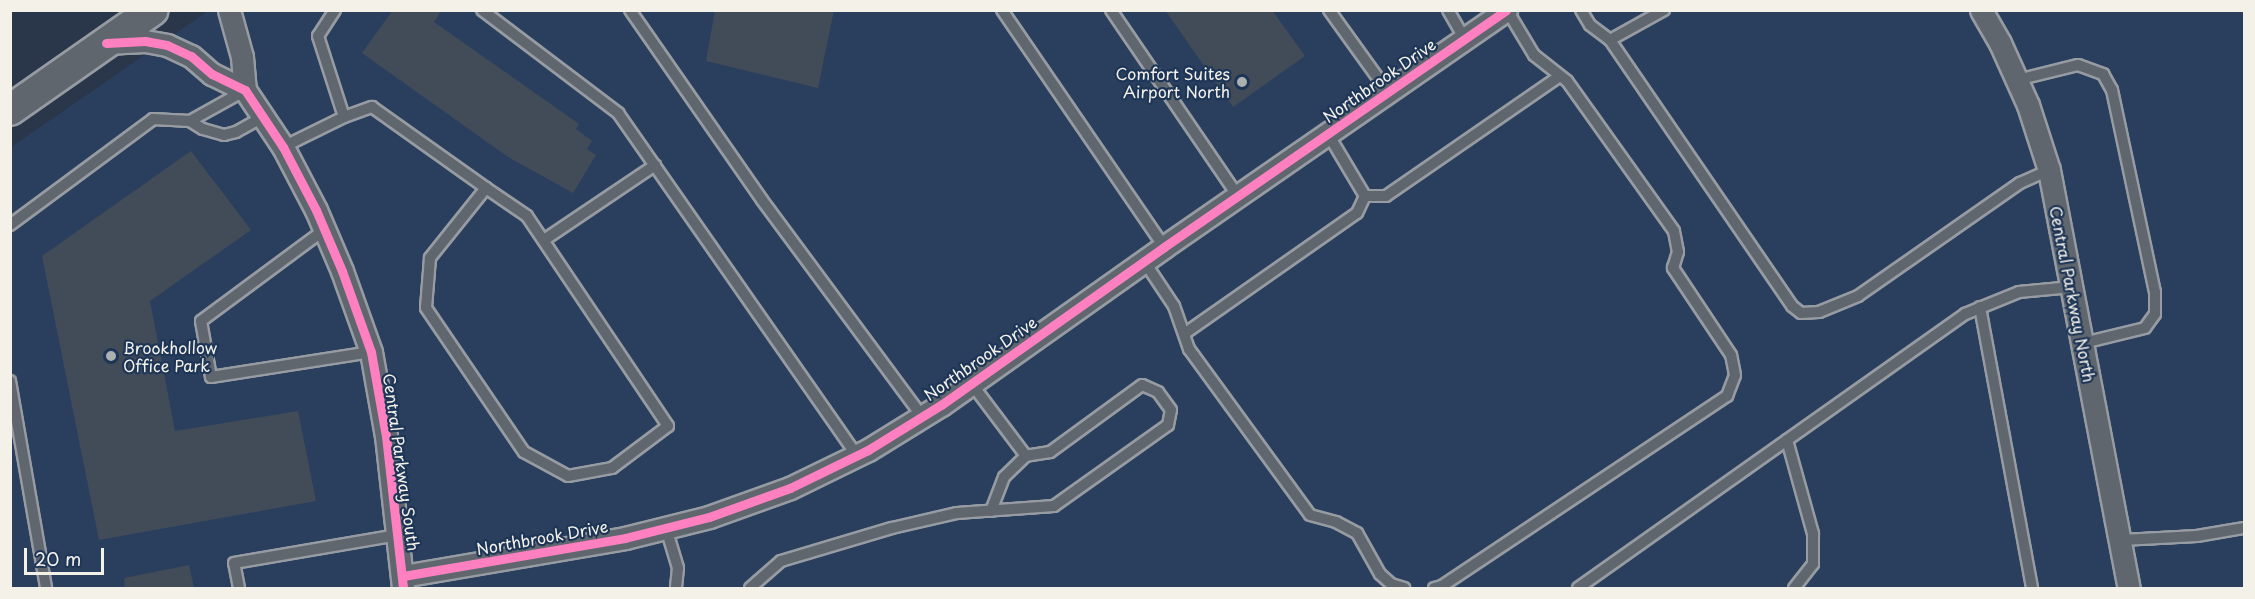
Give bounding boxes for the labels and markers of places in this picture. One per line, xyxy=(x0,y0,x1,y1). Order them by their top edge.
place label: Comfort Suites Airport North xyxy=(1115,63,1230,101)
marker: Comfort Suites Airport North xyxy=(1235,75,1249,89)
place label: Brookhollow Office Park xyxy=(123,337,217,375)
marker: Brookhollow Office Park xyxy=(104,349,118,363)

